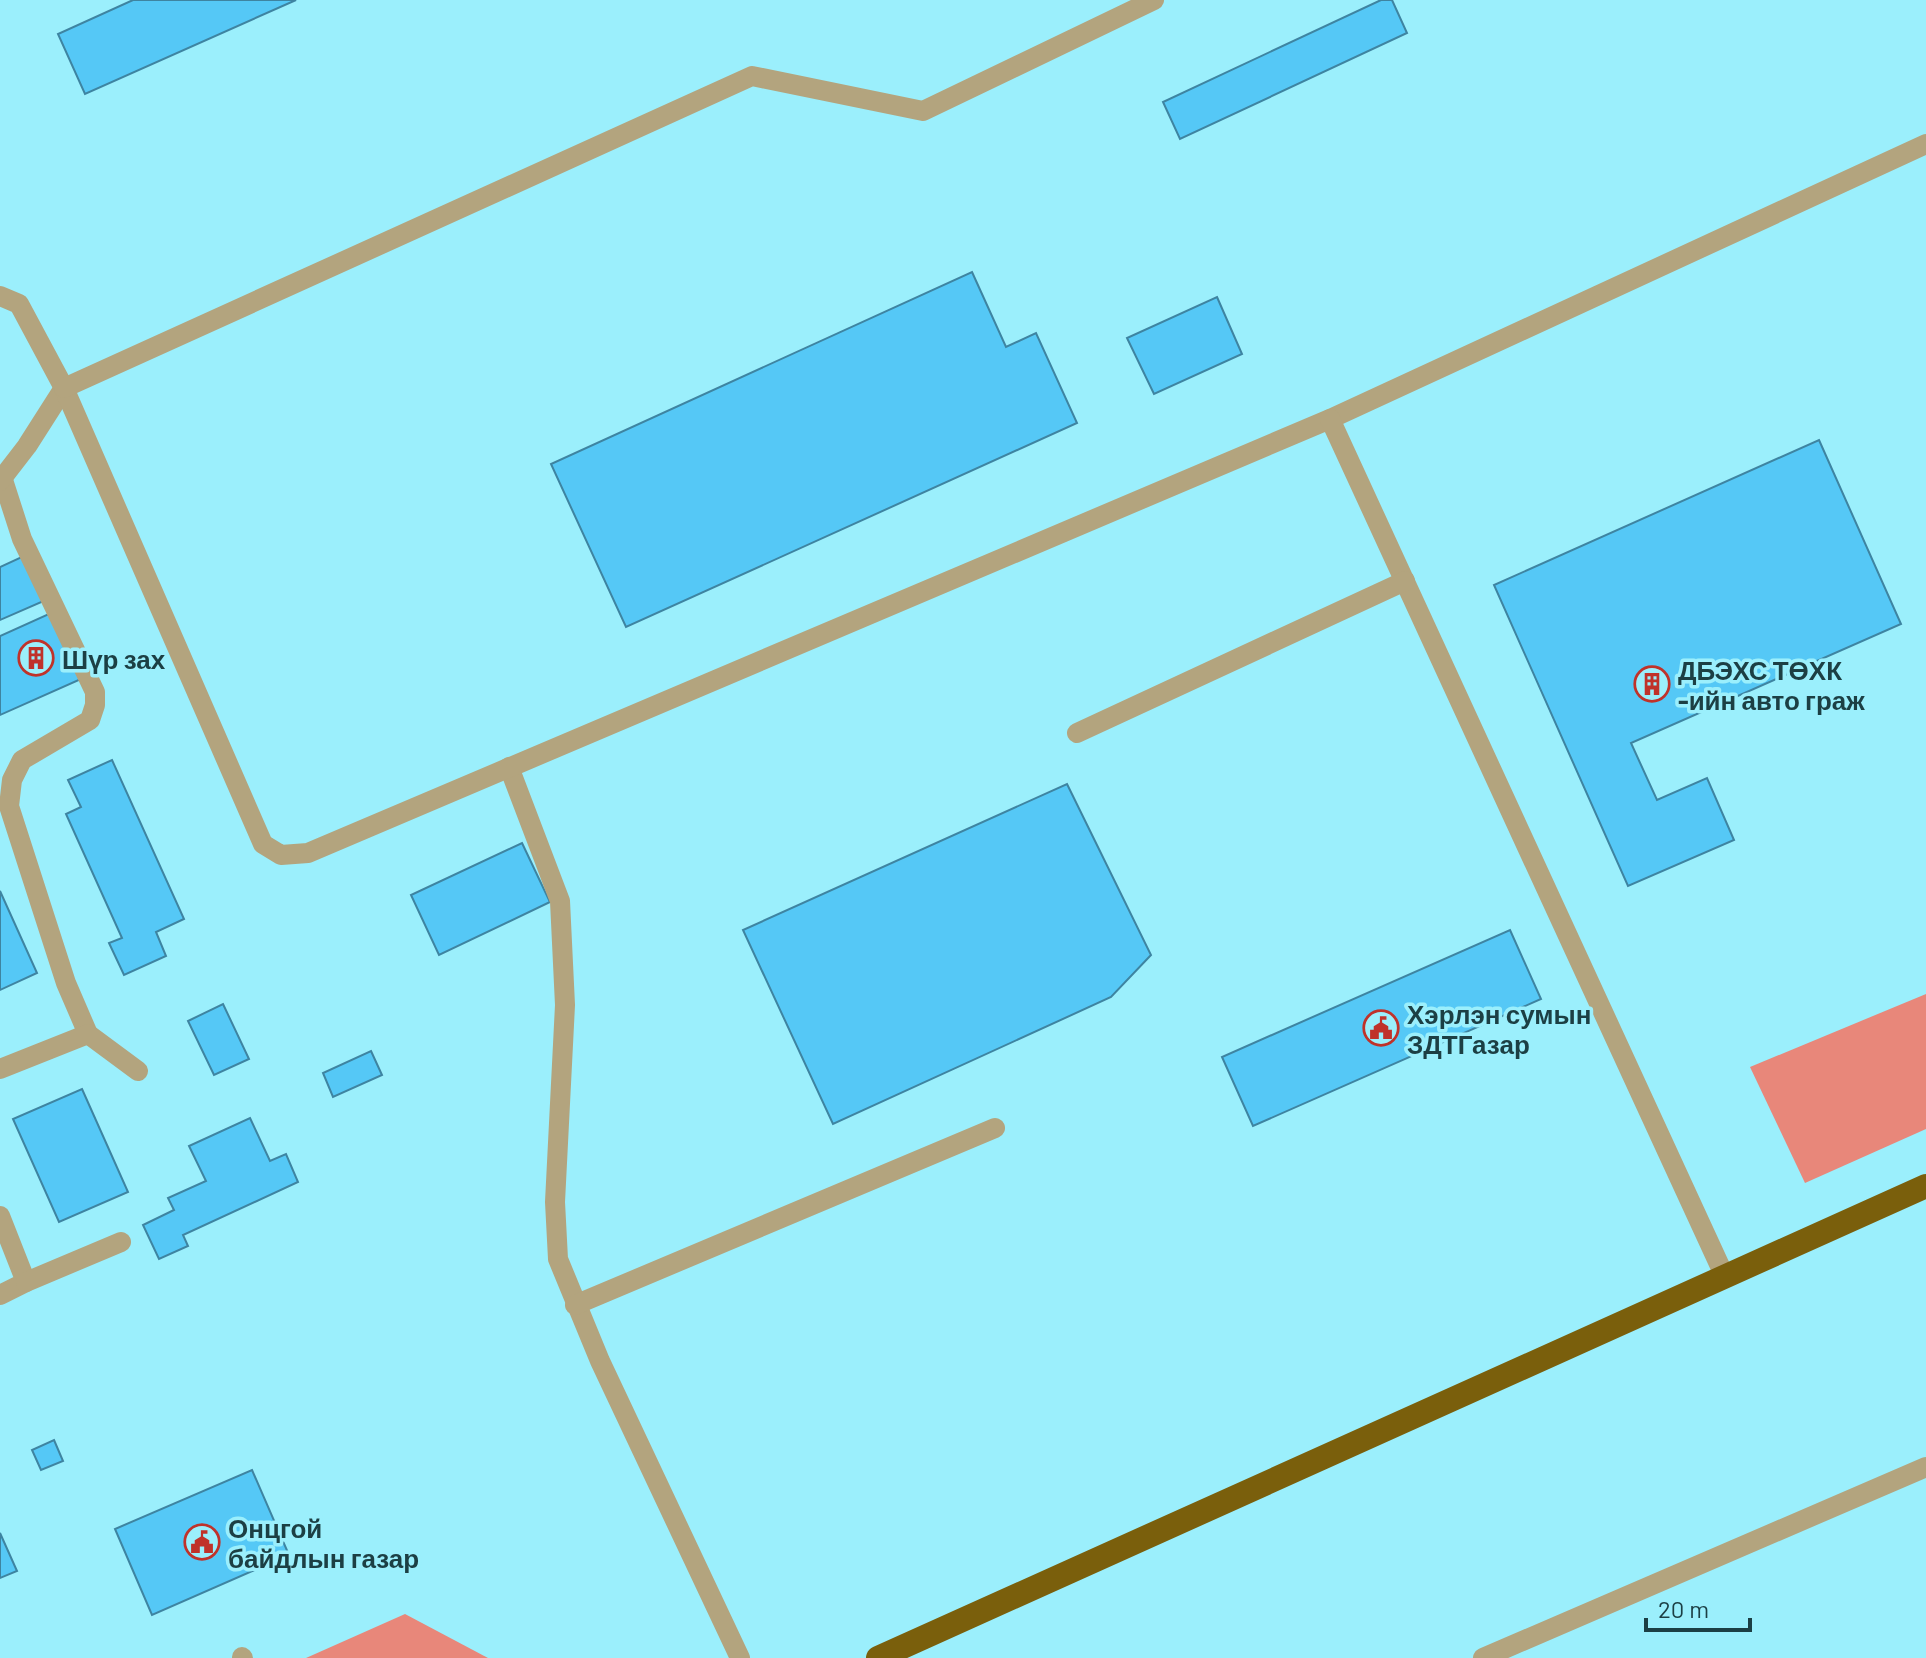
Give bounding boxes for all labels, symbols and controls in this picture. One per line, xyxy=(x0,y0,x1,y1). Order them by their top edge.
building icon: Шүр зах xyxy=(17,639,55,677)
place label: Шүр зах xyxy=(62,643,166,674)
place label: ДБЭХС ТӨХК -ийн авто граж xyxy=(1678,654,1865,715)
building icon: ДБЭХС ТӨХК -ийн авто граж xyxy=(1633,665,1671,703)
place label: Хэрлэн сумын ЗДТГазар xyxy=(1407,998,1591,1059)
public building icon: Хэрлэн сумын ЗДТГазар xyxy=(1362,1009,1400,1047)
place label: Онцгой байдлын газар xyxy=(228,1512,419,1573)
public building icon: Онцгой байдлын газар xyxy=(183,1523,221,1561)
scale bar xyxy=(1646,1582,1750,1632)
text: 20 m xyxy=(1658,1594,1709,1623)

